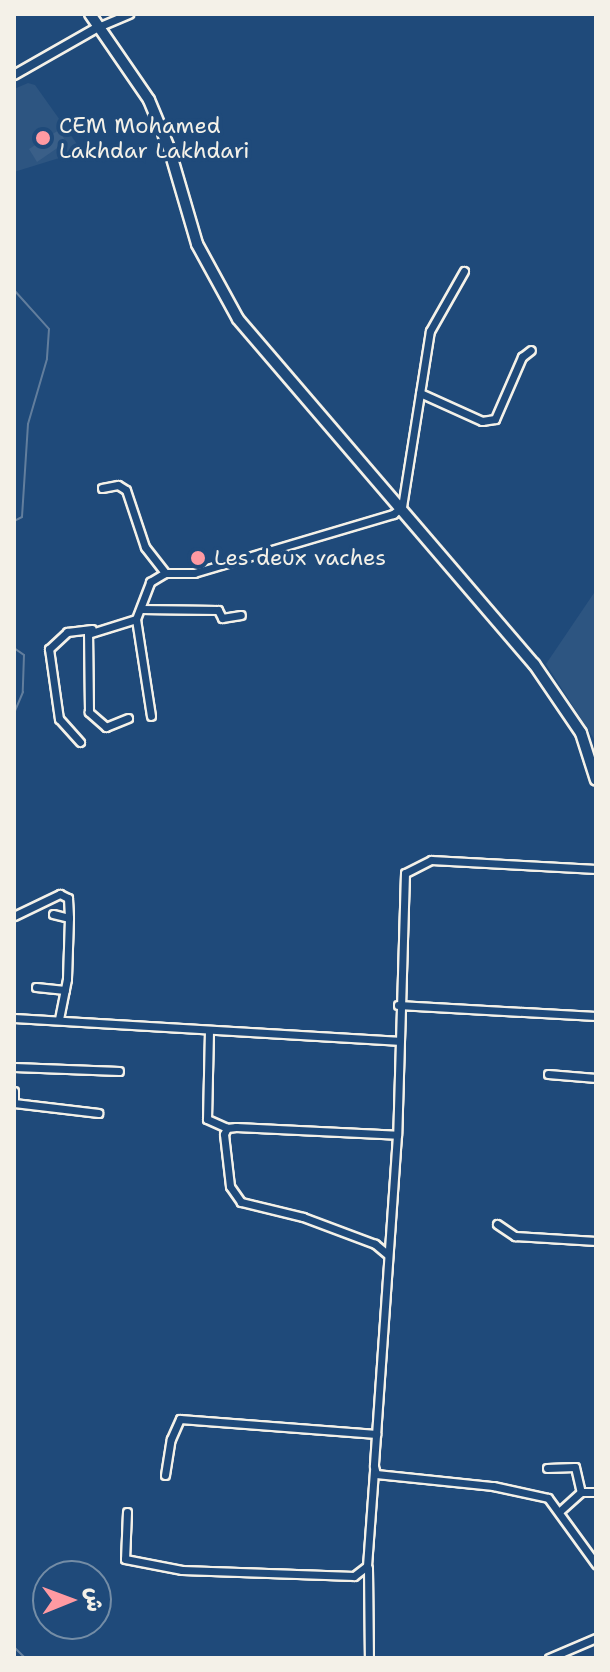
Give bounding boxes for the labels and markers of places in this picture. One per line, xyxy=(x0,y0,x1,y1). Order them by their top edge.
place label: CEM Mohamed Lakhdar Lakhdari xyxy=(59,112,250,164)
marker: CEM Mohamed Lakhdar Lakhdari xyxy=(34,129,52,147)
place label: Les deux vaches xyxy=(214,545,386,571)
marker: Les deux vaches xyxy=(189,549,207,567)

